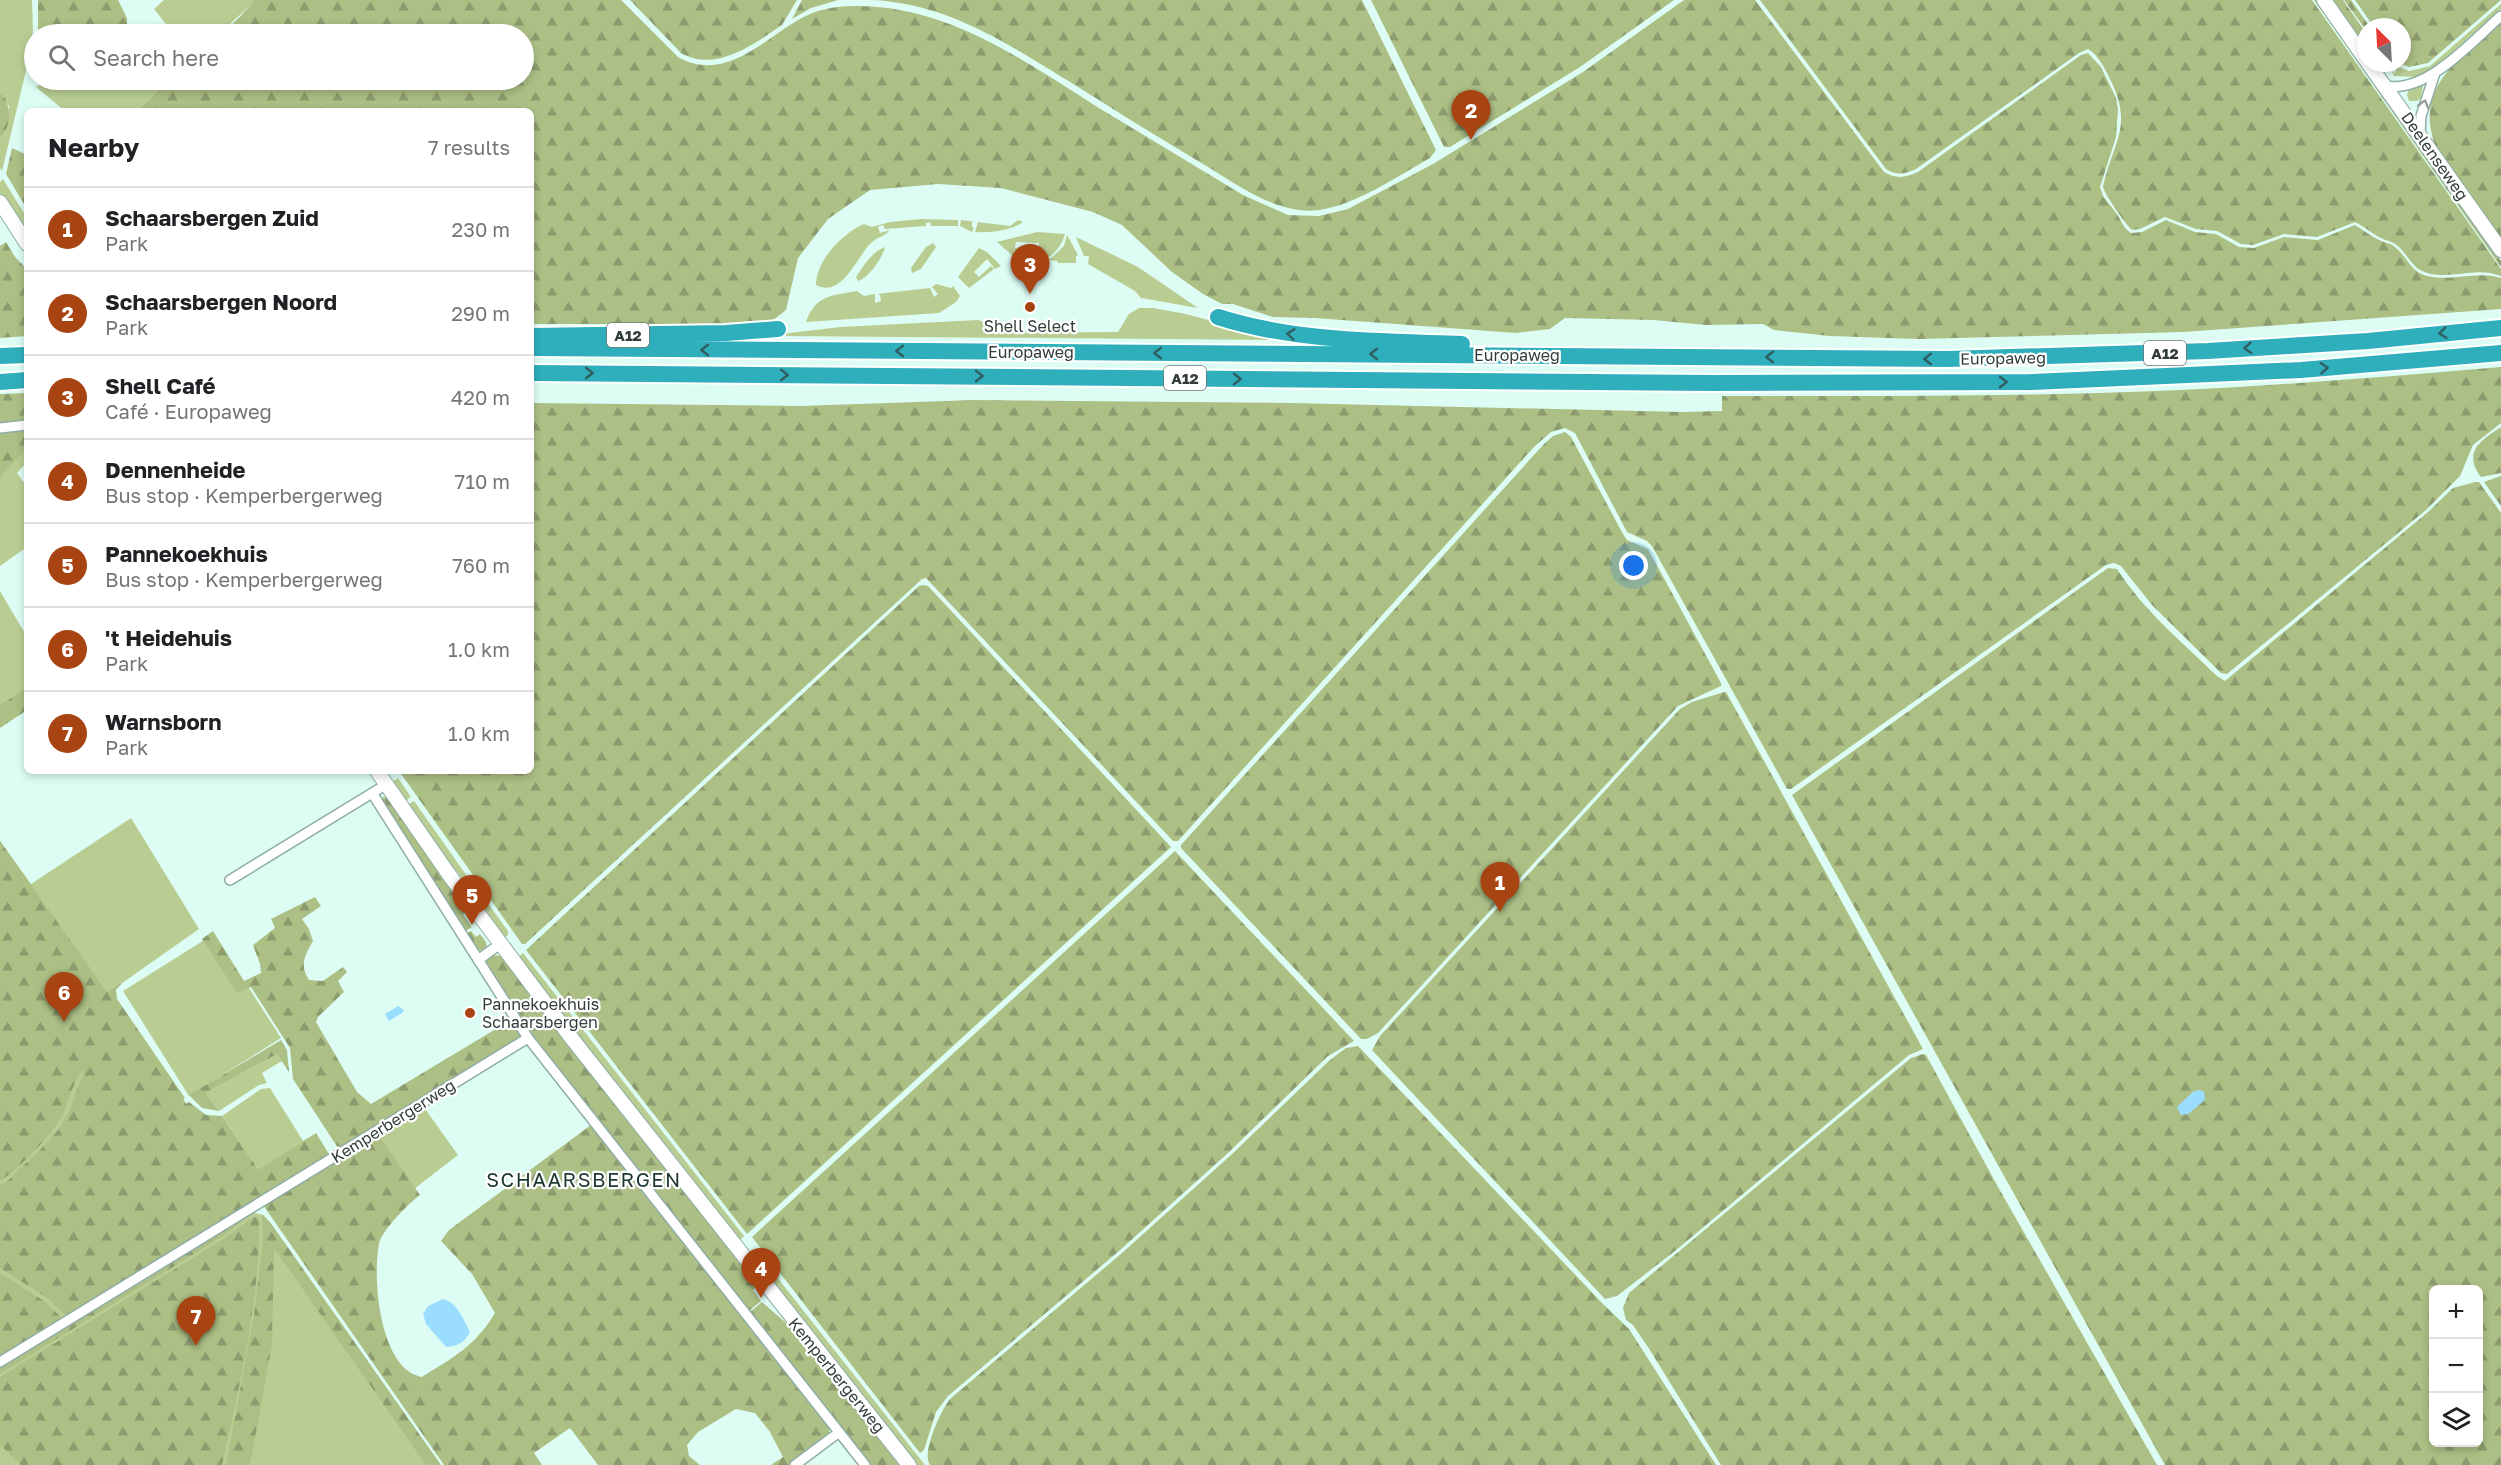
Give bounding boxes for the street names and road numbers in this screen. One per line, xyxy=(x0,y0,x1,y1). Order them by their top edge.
street label: Deelenseweg xyxy=(2397,108,2473,204)
road number: A12 xyxy=(607,323,649,347)
road number: A12 xyxy=(2144,341,2186,365)
street label: Europaweg xyxy=(988,342,1074,362)
street label: Europaweg xyxy=(1474,345,1560,365)
street label: Europaweg xyxy=(1960,347,2046,369)
road number: A12 xyxy=(1164,366,1206,390)
street label: Kemperbergerweg xyxy=(327,1075,459,1167)
street label: Kemperbergerweg xyxy=(784,1313,890,1437)

